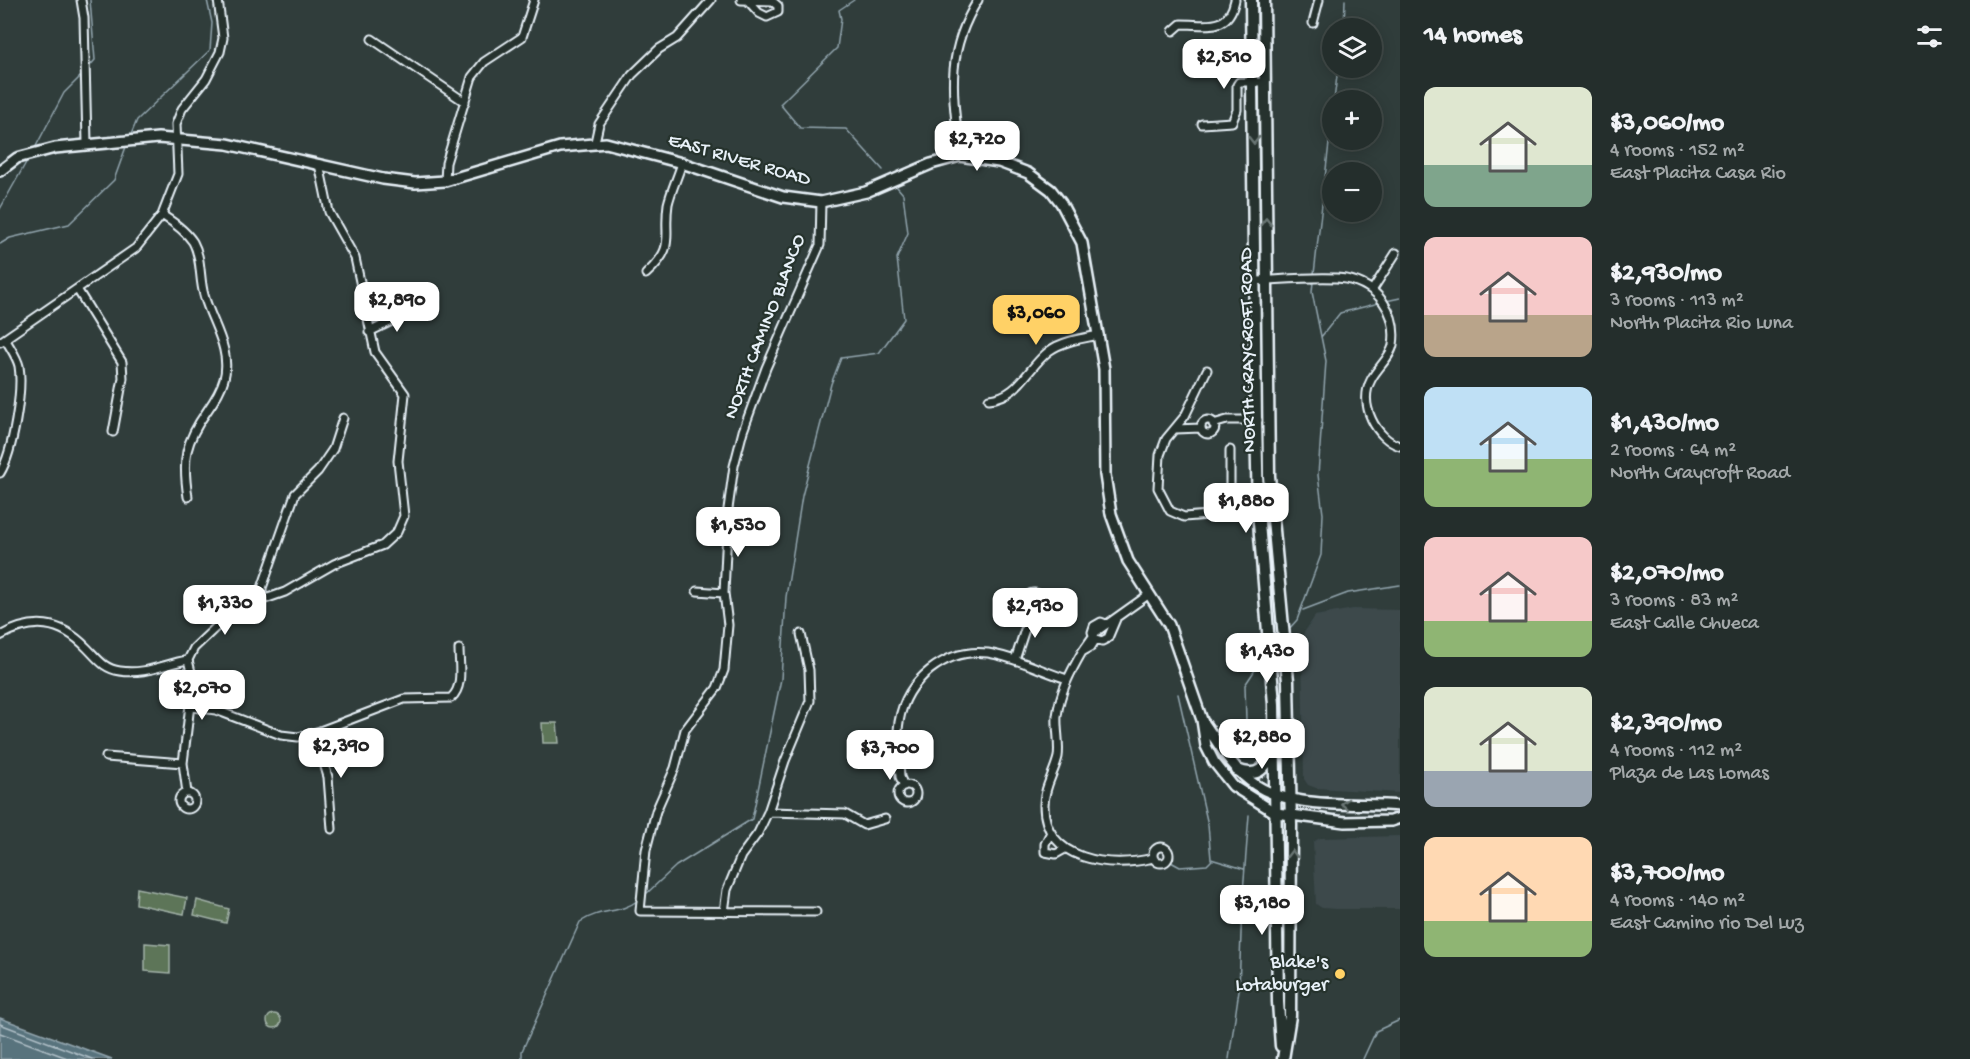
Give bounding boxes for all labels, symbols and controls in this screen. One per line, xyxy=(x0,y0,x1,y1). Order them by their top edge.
map controls xyxy=(1322,18,1382,222)
button: layers xyxy=(1322,18,1382,78)
icon: filters xyxy=(1913,20,1946,53)
text: 14 homes xyxy=(1424,21,1522,52)
pin: $2,510 xyxy=(1175,39,1273,90)
text: $2,510 xyxy=(1196,47,1252,70)
button: + xyxy=(1322,90,1382,150)
text: $3,060/mo xyxy=(1610,109,1724,140)
icon: home xyxy=(1472,111,1544,183)
pin: $2,720 xyxy=(928,121,1026,172)
text: $2,720 xyxy=(949,129,1005,152)
street label: EAST RIVER ROAD xyxy=(665,130,814,193)
one-way arrow xyxy=(1248,136,1260,145)
text: 4 rooms · 152 m² xyxy=(1610,140,1745,163)
button: − xyxy=(1322,162,1382,222)
text: East Placita Casa Rio xyxy=(1610,163,1786,186)
one-way arrow xyxy=(1260,218,1272,227)
street label: NORTH CAMINO BLANCO xyxy=(720,231,812,423)
street label: NORTH CRAYCROFT ROAD xyxy=(1236,246,1262,453)
text: $2,930/mo xyxy=(1610,259,1722,290)
icon: home xyxy=(1472,261,1544,333)
pin: $2,890 xyxy=(348,282,446,333)
text: $2,890 xyxy=(368,290,426,313)
text: 3 rooms · 113 m² xyxy=(1610,290,1744,313)
pin: $3,060 xyxy=(987,295,1085,346)
text: $3,060 xyxy=(1007,303,1065,326)
text: North Placita Rio Luna xyxy=(1610,313,1793,336)
text: $1,430/mo xyxy=(1610,409,1719,440)
icon: home xyxy=(1472,411,1544,483)
text: 2 rooms · 64 m² xyxy=(1610,440,1736,463)
text: North Craycroft Road xyxy=(1610,463,1790,486)
pin: $1,880 xyxy=(1197,483,1295,534)
text: $1,880 xyxy=(1218,491,1274,514)
pin: $1,530 xyxy=(689,507,787,558)
text: $1,530 xyxy=(710,515,766,538)
text: $2,070/mo xyxy=(1610,559,1724,590)
icon: home xyxy=(1472,561,1544,633)
pin: $1,330 xyxy=(176,585,274,636)
pin: $2,930 xyxy=(986,588,1084,639)
text: 3 rooms · 83 m² xyxy=(1610,590,1738,613)
text: $1,330 xyxy=(197,593,253,616)
text: $2,930 xyxy=(1007,596,1063,619)
text: East Calle Chueca xyxy=(1610,613,1759,636)
pin: $1,430 xyxy=(1218,633,1316,684)
text: $1,430 xyxy=(1240,641,1294,664)
pin: $2,070 xyxy=(153,670,251,721)
text: $2,070 xyxy=(173,678,231,701)
text: $2,390/mo xyxy=(1610,709,1722,740)
icon: home xyxy=(1472,711,1544,783)
pin: $2,880 xyxy=(1213,719,1311,770)
text: $2,880 xyxy=(1233,727,1291,750)
pin: $2,390 xyxy=(292,728,390,779)
pin: $3,700 xyxy=(841,730,939,781)
text: $2,390 xyxy=(313,736,369,759)
text: $3,700 xyxy=(861,738,919,761)
text: 4 rooms · 112 m² xyxy=(1610,740,1742,763)
text: Plaza de Las Lomas xyxy=(1610,763,1769,786)
one-way arrow xyxy=(1340,798,1349,811)
one-way arrow xyxy=(1285,849,1298,858)
text: $3,700/mo xyxy=(1610,859,1725,890)
icon: home xyxy=(1472,861,1544,933)
pin: $3,180 xyxy=(1213,885,1311,936)
text: 4 rooms · 140 m² xyxy=(1610,890,1745,913)
text: $3,180 xyxy=(1234,893,1290,916)
text: East Camino rio Del Luz xyxy=(1610,913,1804,936)
place label: Blake's Lotaburger xyxy=(1235,952,1330,998)
marker: Blake's Lotaburger xyxy=(1333,967,1347,981)

